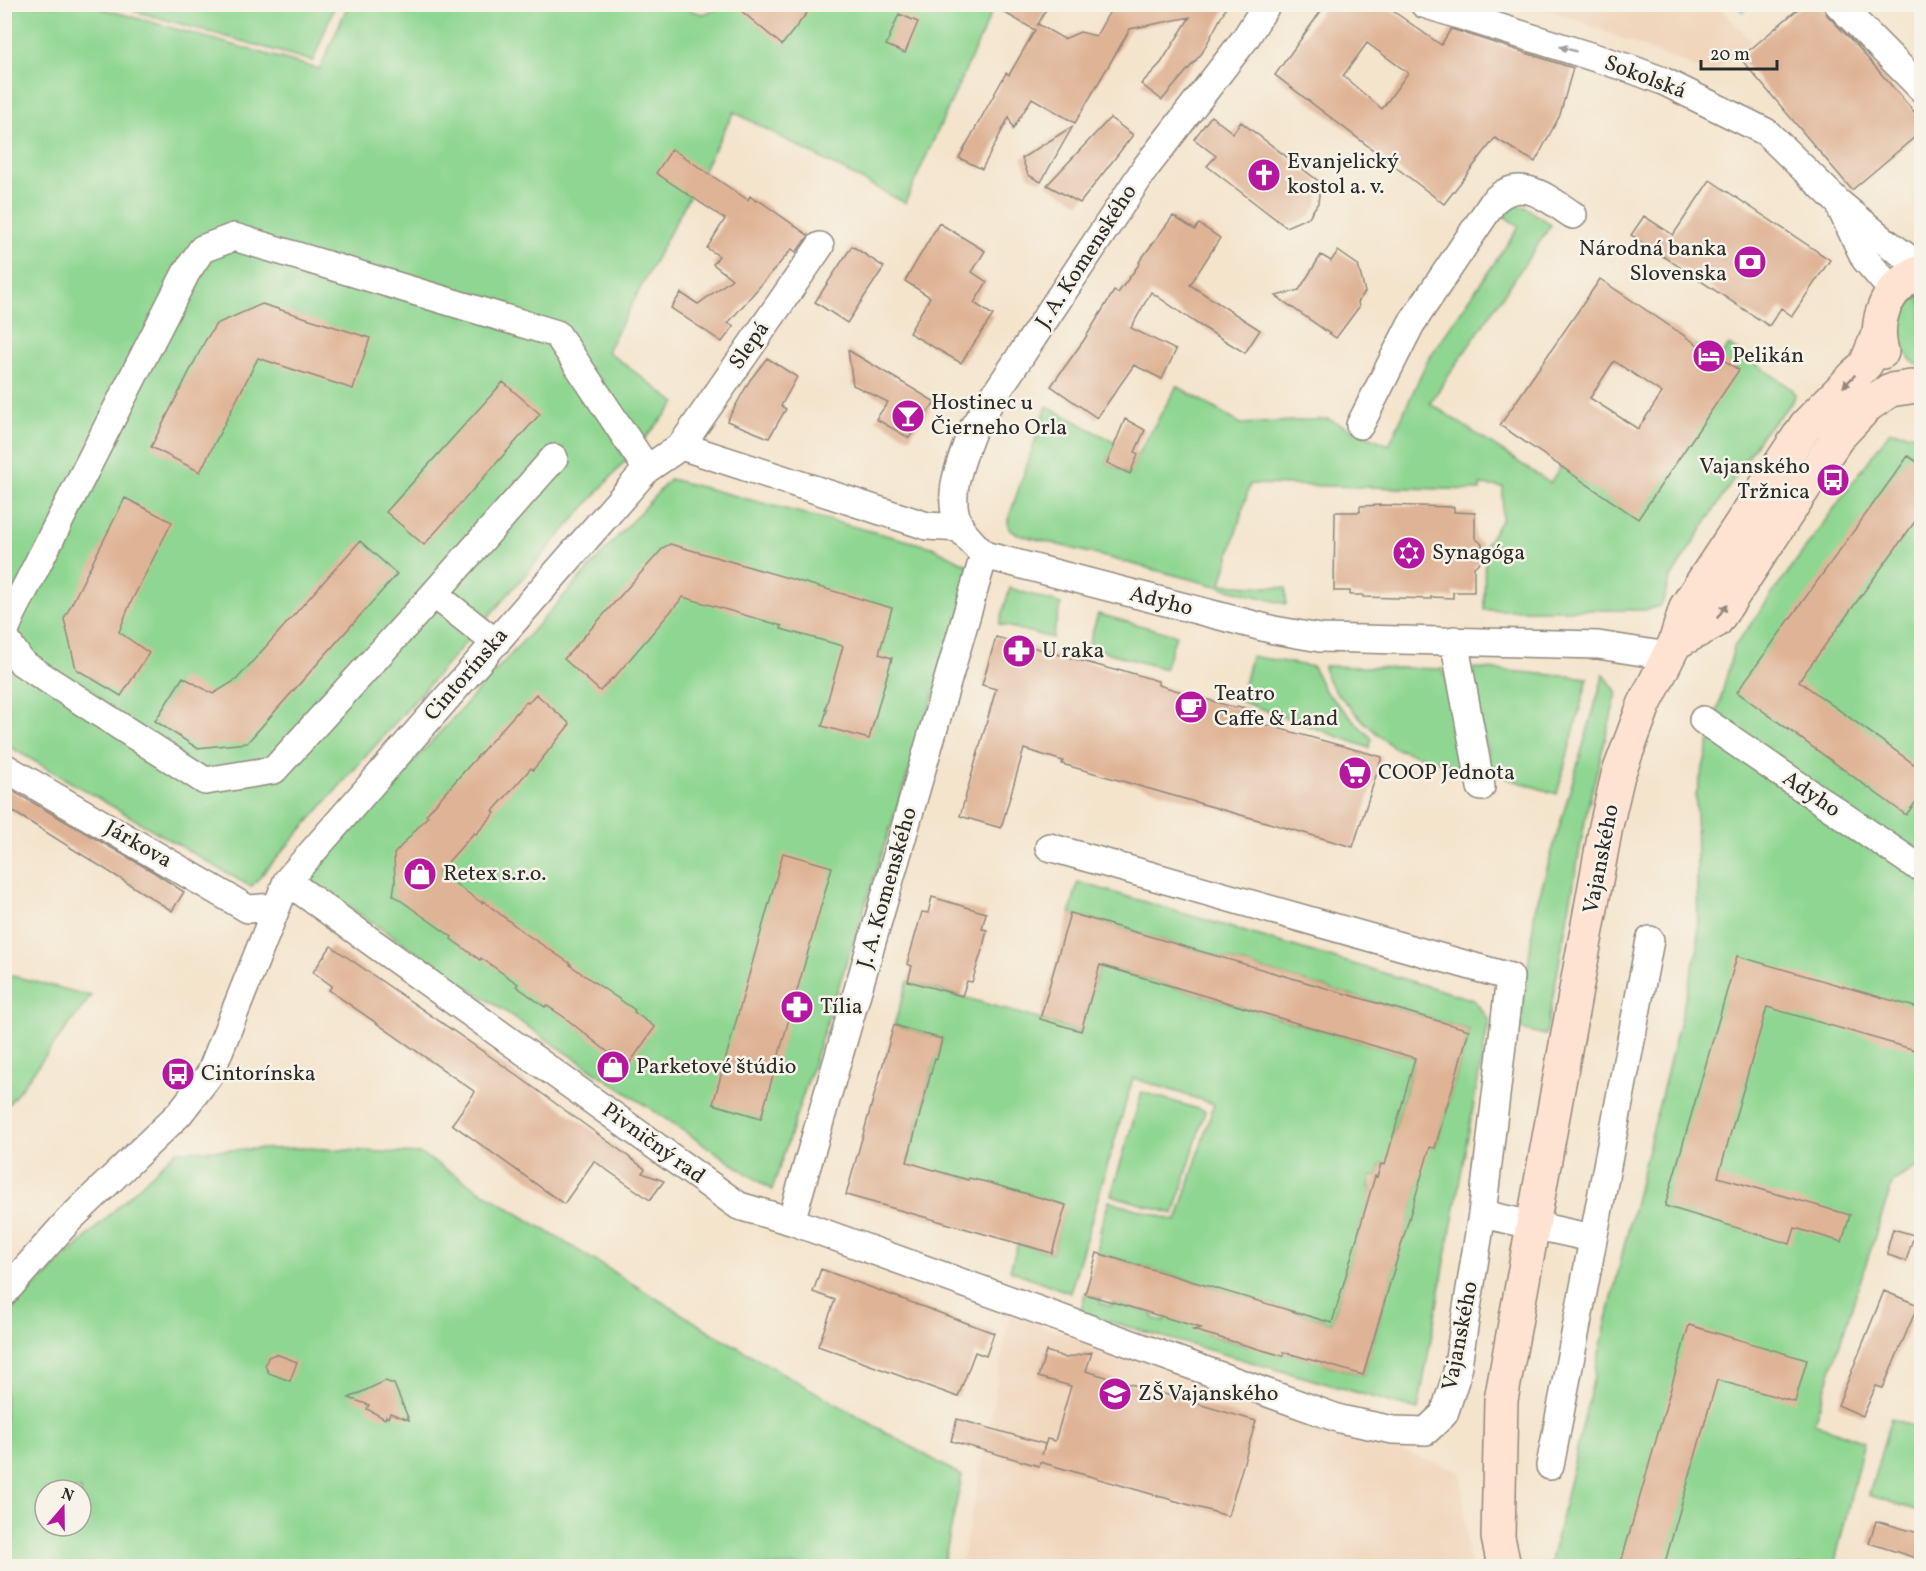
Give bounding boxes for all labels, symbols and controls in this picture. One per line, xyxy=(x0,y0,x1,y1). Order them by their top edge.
scale bar xyxy=(1701,33,1778,71)
text: 20 m xyxy=(1710,43,1750,68)
one-way arrow xyxy=(1559,44,1577,53)
street label: Sokolská xyxy=(1599,48,1691,108)
place label: Evanjelický kostol a. v. xyxy=(1287,147,1399,203)
church icon: Evanjelický kostol a. v. xyxy=(1246,157,1282,193)
street label: J. A. Komenského xyxy=(1029,179,1145,335)
place label: Národná banka Slovenska xyxy=(1579,234,1727,290)
bank icon: Národná banka Slovenska xyxy=(1732,244,1768,280)
street label: Slepá xyxy=(722,315,778,376)
hotel icon: Pelikán xyxy=(1691,338,1727,374)
place label: Pelikán xyxy=(1732,341,1804,372)
one-way arrow xyxy=(1842,374,1857,388)
place label: Hostinec u Čierneho Orla xyxy=(931,388,1067,444)
bar icon: Hostinec u Čierneho Orla xyxy=(890,398,926,434)
place label: Vajanského Tržnica xyxy=(1699,452,1810,508)
bus stop icon: Vajanského Tržnica xyxy=(1815,462,1851,498)
synagogue icon: Synagóga xyxy=(1391,535,1427,571)
place label: Synagóga xyxy=(1432,538,1525,569)
street label: Adyho xyxy=(1126,579,1196,625)
one-way arrow xyxy=(1717,603,1728,619)
street label: Cintorínska xyxy=(418,622,516,728)
pharmacy icon: U raka xyxy=(1001,633,1037,669)
place label: U raka xyxy=(1042,636,1104,667)
place label: Teatro Caffe & Land xyxy=(1214,679,1338,735)
cafe icon: Teatro Caffe & Land xyxy=(1173,689,1209,725)
supermarket icon: COOP Jednota xyxy=(1337,755,1373,791)
place label: COOP Jednota xyxy=(1378,758,1515,789)
street label: Adyho xyxy=(1776,764,1846,826)
street label: Vajanského xyxy=(1576,802,1628,916)
street label: J. A. Komenského xyxy=(850,804,926,972)
street label: Járkova xyxy=(99,813,177,877)
shop icon: Retex s.r.o. xyxy=(402,856,438,892)
place label: Retex s.r.o. xyxy=(443,859,546,890)
pharmacy icon: Tília xyxy=(779,989,815,1025)
place label: Tília xyxy=(820,992,863,1023)
shop icon: Parketové štúdio xyxy=(595,1049,631,1085)
place label: Parketové štúdio xyxy=(636,1052,797,1083)
bus stop icon: Cintorínska xyxy=(160,1056,196,1092)
place label: Cintorínska xyxy=(201,1059,316,1090)
street label: Pivničný rad xyxy=(595,1096,711,1192)
street label: Vajanského xyxy=(1435,1279,1487,1393)
school or university icon: ZŠ Vajanského xyxy=(1097,1376,1133,1412)
place label: ZŠ Vajanského xyxy=(1138,1379,1278,1410)
north arrow xyxy=(33,1478,93,1538)
text: N xyxy=(58,1483,77,1508)

